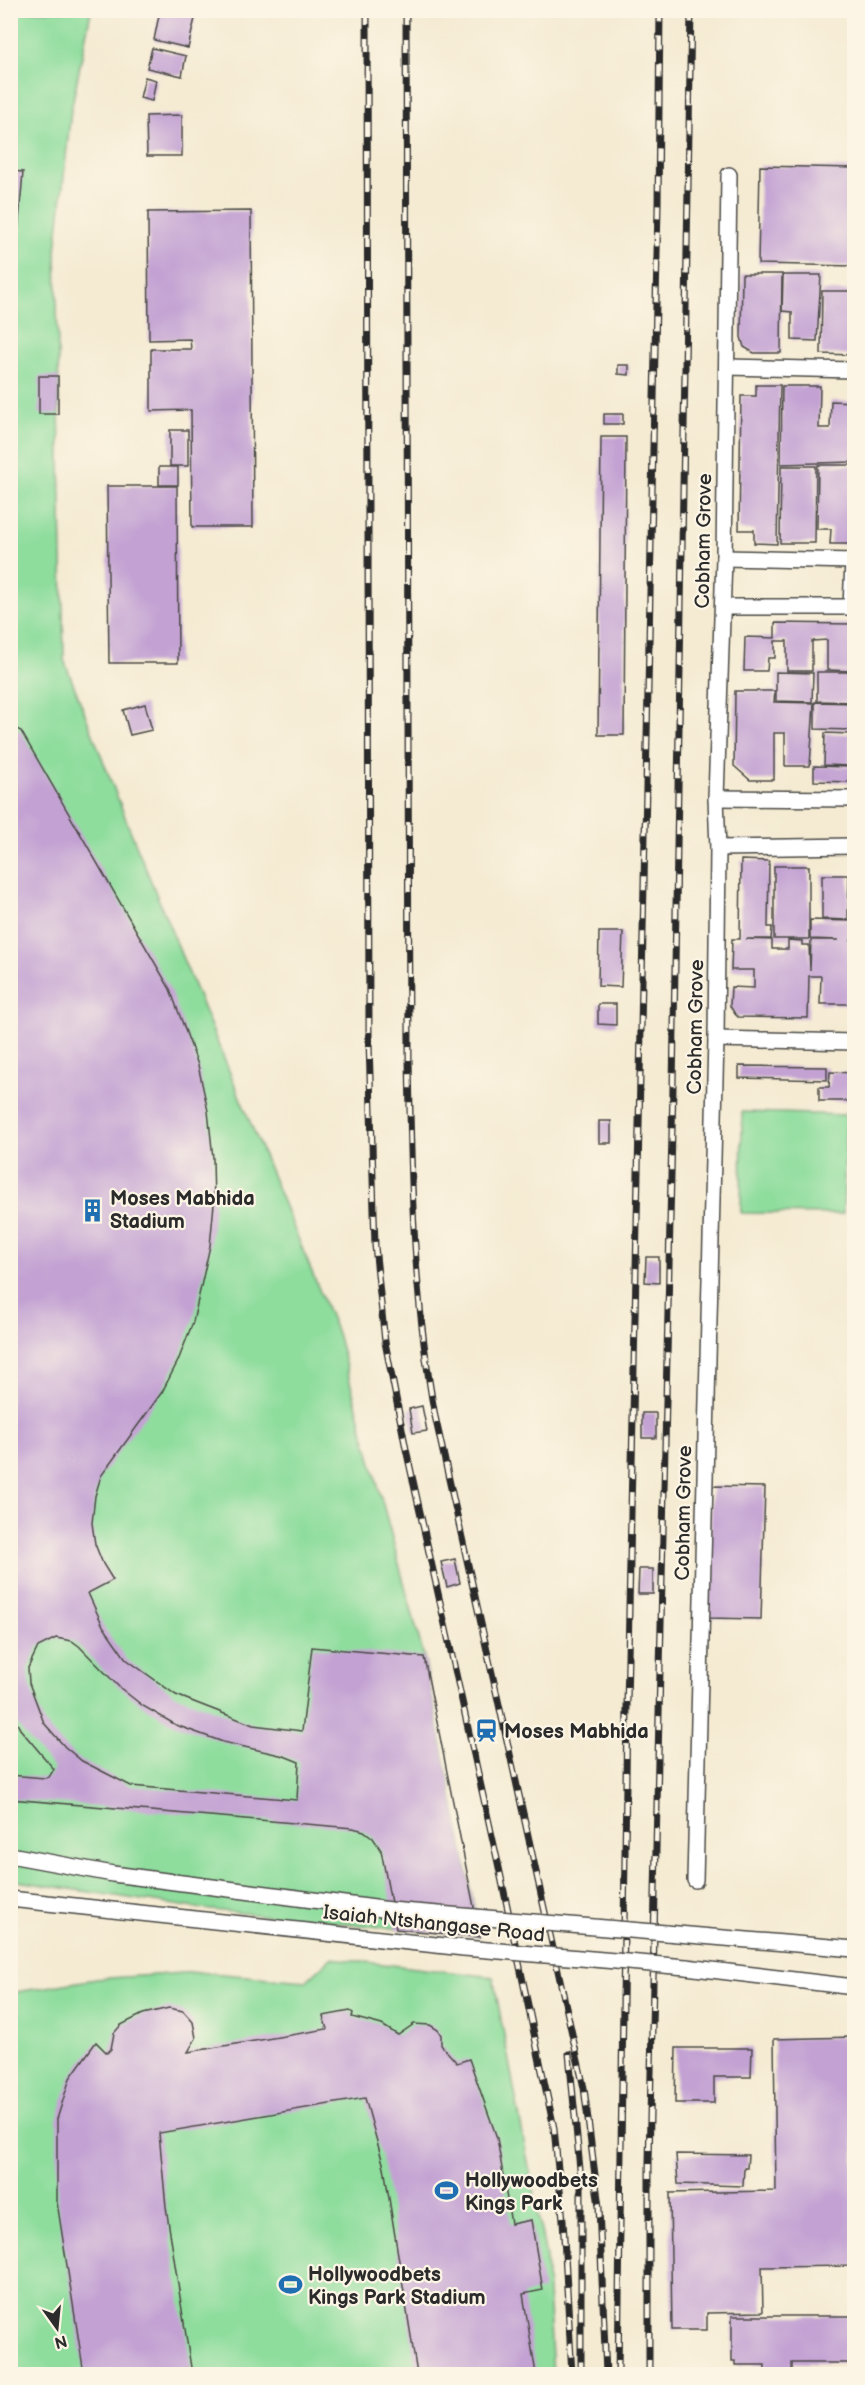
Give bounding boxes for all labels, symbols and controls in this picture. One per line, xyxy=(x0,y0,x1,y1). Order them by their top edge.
street label: Cobham Grove xyxy=(691,473,717,609)
street label: Cobham Grove xyxy=(683,959,709,1095)
place label: Moses Mabhida Stadium xyxy=(110,1187,255,1234)
building icon: Moses Mabhida Stadium xyxy=(79,1197,105,1223)
street label: Cobham Grove xyxy=(671,1445,697,1581)
station icon: Moses Mabhida xyxy=(473,1718,499,1744)
place label: Moses Mabhida xyxy=(504,1720,649,1744)
street label: Isaiah Ntshangase Road xyxy=(322,1900,546,1948)
place label: Hollywoodbets Kings Park xyxy=(465,2169,598,2216)
sports icon: Hollywoodbets Kings Park xyxy=(434,2178,460,2204)
place label: Hollywoodbets Kings Park Stadium xyxy=(308,2263,486,2310)
sports icon: Hollywoodbets Kings Park Stadium xyxy=(277,2272,303,2298)
north arrow xyxy=(27,2298,87,2358)
text: N xyxy=(52,2330,69,2352)

